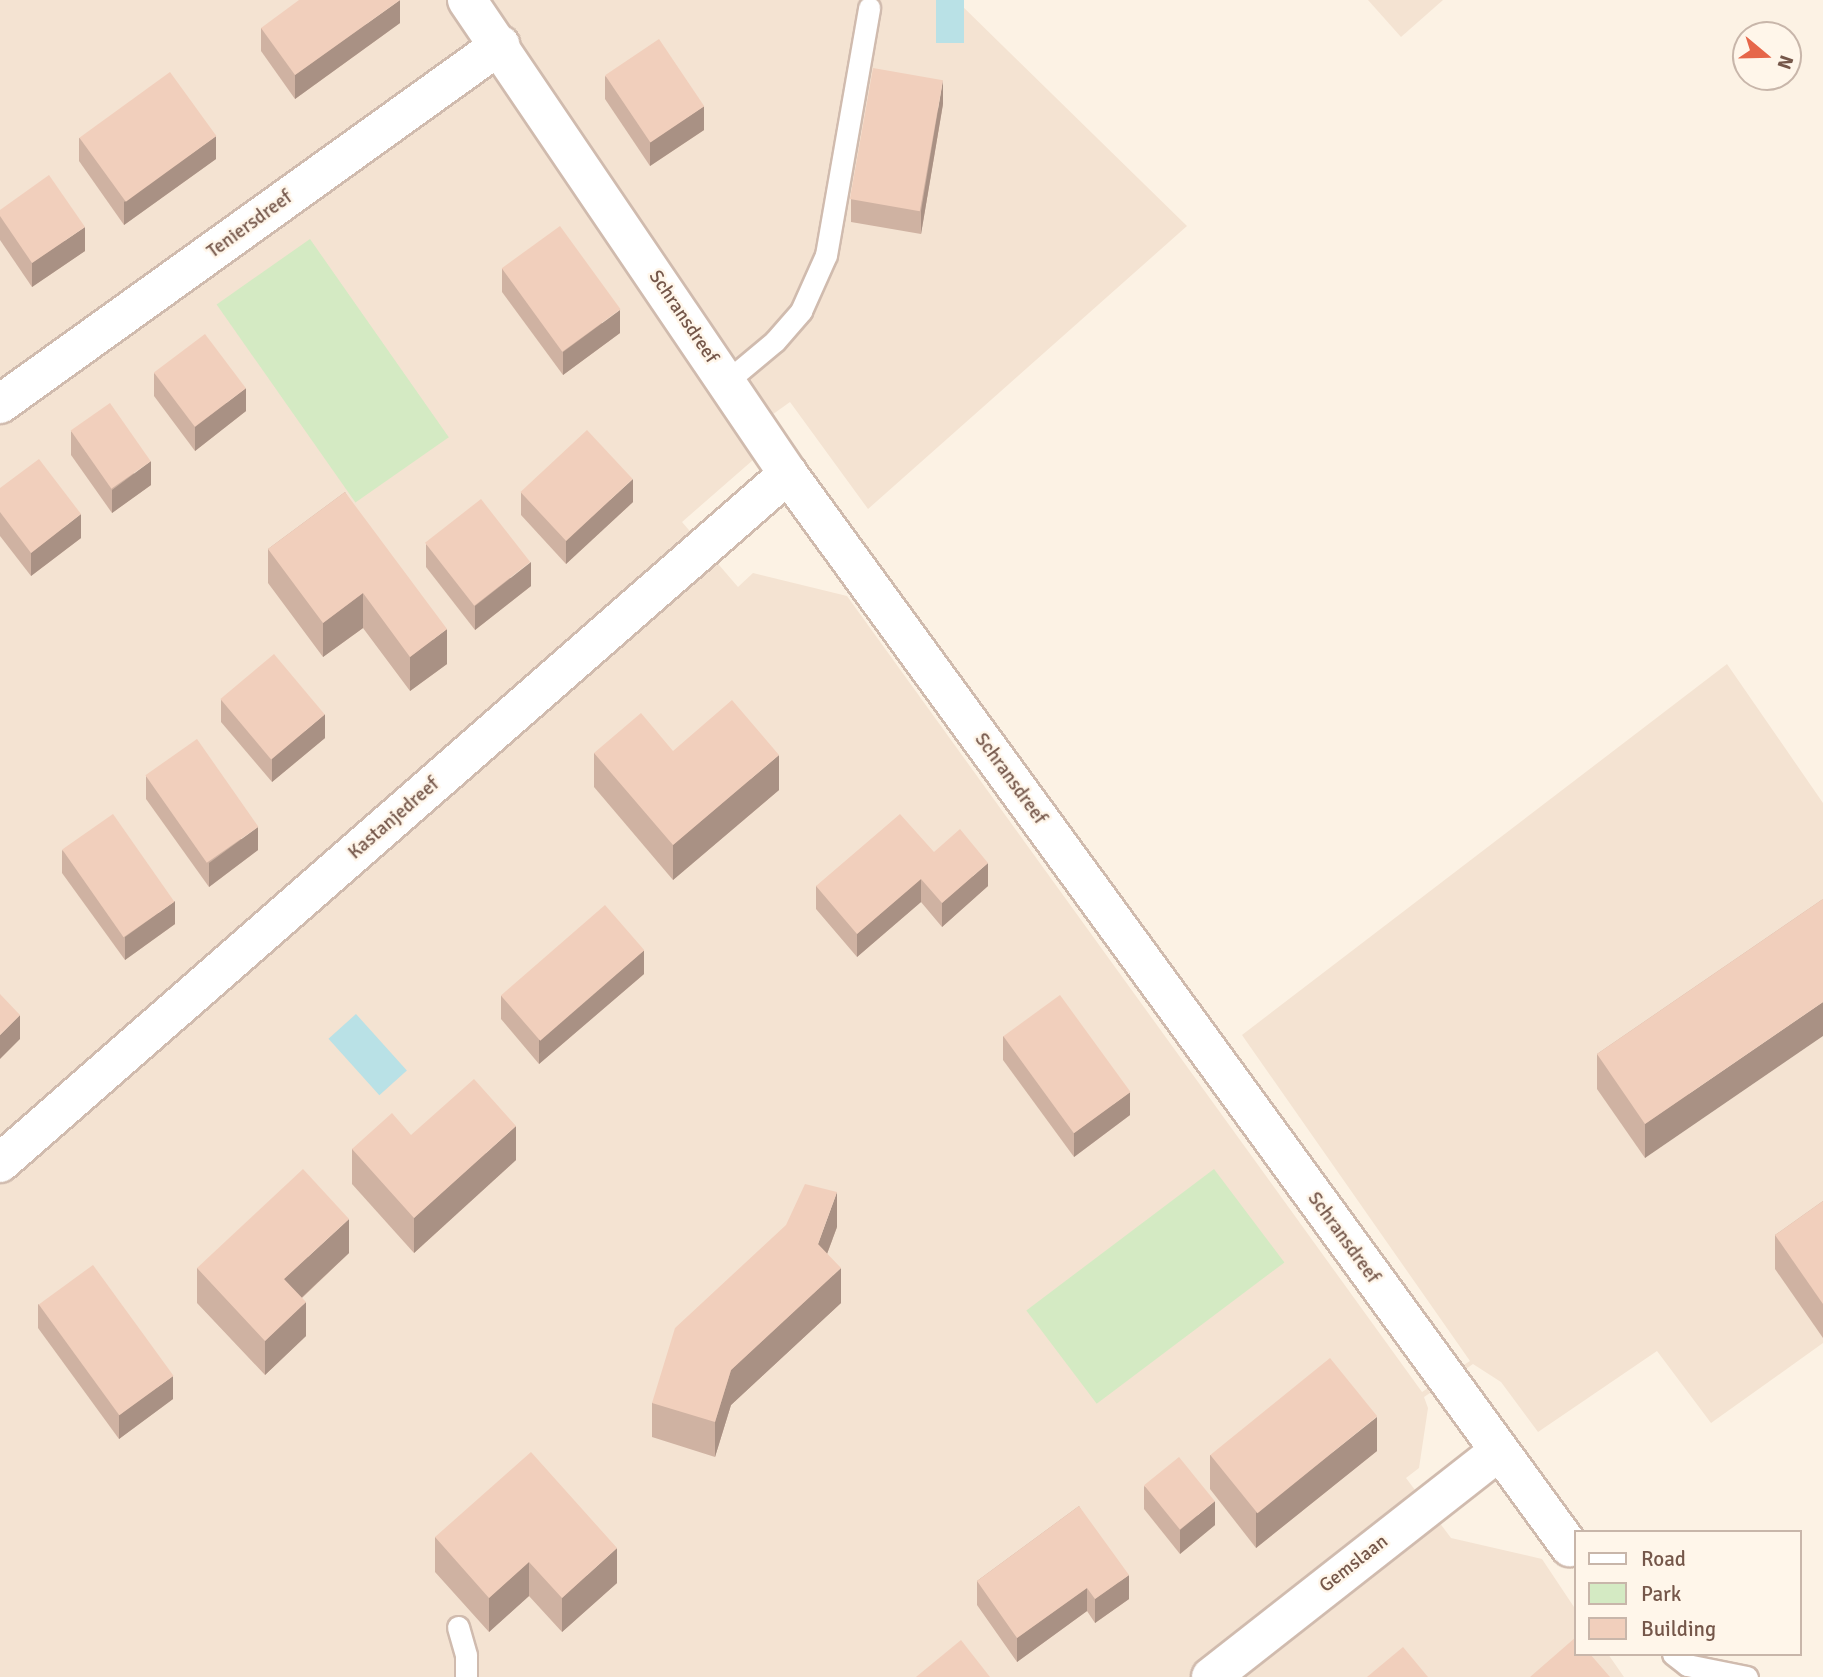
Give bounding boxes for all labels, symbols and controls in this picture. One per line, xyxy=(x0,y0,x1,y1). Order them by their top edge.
north arrow xyxy=(1732,21,1802,91)
text: N xyxy=(1771,52,1798,72)
street label: Teniersdreef xyxy=(203,186,297,264)
street label: Schransdreef xyxy=(644,266,722,368)
street label: Schransdreef xyxy=(969,729,1051,829)
street label: Kastanjedreef xyxy=(344,773,444,865)
street label: Schransdreef xyxy=(1302,1188,1384,1288)
street label: Gemslaan xyxy=(1315,1530,1393,1598)
legend xyxy=(1574,1530,1802,1656)
text: Road xyxy=(1641,1546,1686,1572)
text: Park xyxy=(1641,1581,1681,1607)
text: Building xyxy=(1641,1616,1716,1642)

